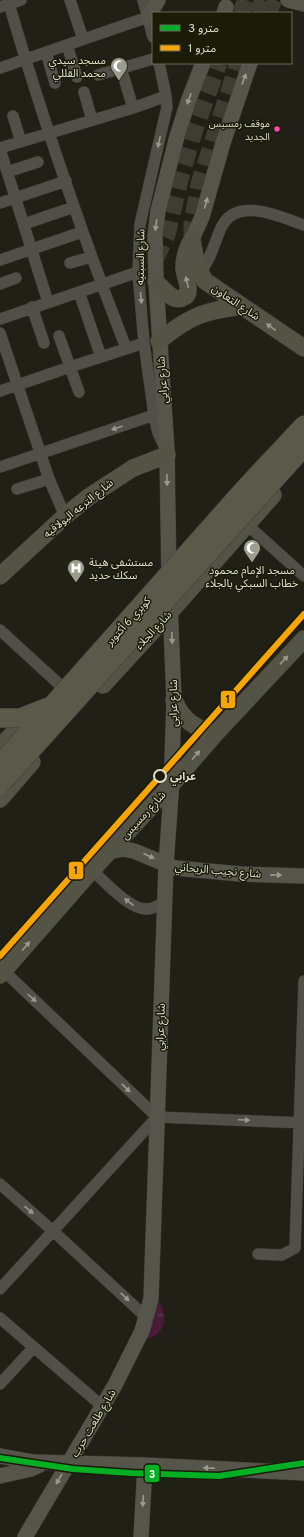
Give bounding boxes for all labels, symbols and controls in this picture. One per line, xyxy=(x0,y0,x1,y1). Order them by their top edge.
legend xyxy=(152,12,292,64)
text: مترو 3 xyxy=(188,21,219,37)
text: مترو 1 xyxy=(188,41,216,57)
place label: مسجد سيدي محمد القللي xyxy=(48,54,106,83)
mosque icon: مسجد سيدي محمد القللي xyxy=(109,56,129,81)
one-way arrow xyxy=(242,72,248,84)
one-way arrow xyxy=(185,94,191,106)
place label: موقف رمسيس الجديد xyxy=(209,118,270,144)
marker: موقف رمسيس الجديد xyxy=(272,124,282,134)
one-way arrow xyxy=(156,137,162,149)
one-way arrow xyxy=(203,197,209,209)
one-way arrow xyxy=(153,219,159,231)
street label: شارع السبتيه xyxy=(134,228,148,285)
one-way arrow xyxy=(183,275,189,288)
street label: شارع التعاون xyxy=(209,282,262,324)
one-way arrow xyxy=(137,292,144,304)
one-way arrow xyxy=(266,323,277,331)
street label: شارع عرابي xyxy=(154,355,173,404)
one-way arrow xyxy=(111,425,123,431)
one-way arrow xyxy=(164,474,170,487)
street label: شارع الترعه البولاقيه xyxy=(41,476,117,541)
mosque icon: مسجد الإمام محمود خطاب السبكي بالجلاء xyxy=(242,538,262,563)
place label: مستشفى هيئة سكك حديد xyxy=(89,556,153,583)
hospital icon: مستشفى هيئة سكك حديد xyxy=(66,558,86,583)
place label: مسجد الإمام محمود خطاب السبكي بالجلاء xyxy=(205,564,299,593)
street label: كوبري 6 أكتوبر xyxy=(102,594,156,651)
street label: شارع الجلاء xyxy=(132,608,175,653)
one-way arrow xyxy=(168,632,175,644)
one-way arrow xyxy=(280,655,289,665)
street label: شارع عرابي xyxy=(167,679,183,727)
line badge: 1 xyxy=(220,690,236,709)
text: 1 xyxy=(226,693,230,707)
one-way arrow xyxy=(192,750,201,760)
marker: عرابي xyxy=(153,769,167,783)
place label: عرابي xyxy=(170,770,196,786)
street label: شارع رمسيس xyxy=(118,788,170,843)
one-way arrow xyxy=(143,853,154,859)
street label: شارع نجيب الريحاني xyxy=(174,860,262,883)
line badge: 1 xyxy=(68,861,84,880)
text: 1 xyxy=(74,864,78,878)
one-way arrow xyxy=(270,872,283,878)
one-way arrow xyxy=(124,898,135,906)
one-way arrow xyxy=(21,941,30,951)
one-way arrow xyxy=(27,993,37,1002)
street label: شارع عرابي xyxy=(153,1003,170,1051)
one-way arrow xyxy=(121,1083,130,1092)
one-way arrow xyxy=(238,1117,251,1123)
one-way arrow xyxy=(24,1205,35,1214)
one-way arrow xyxy=(120,1293,131,1302)
street label: شارع طلعت حرب xyxy=(68,1387,120,1460)
line badge: 3 xyxy=(144,1464,160,1483)
one-way arrow xyxy=(202,1465,215,1471)
text: 3 xyxy=(149,1468,155,1482)
one-way arrow xyxy=(55,1473,62,1485)
one-way arrow xyxy=(139,1495,146,1507)

